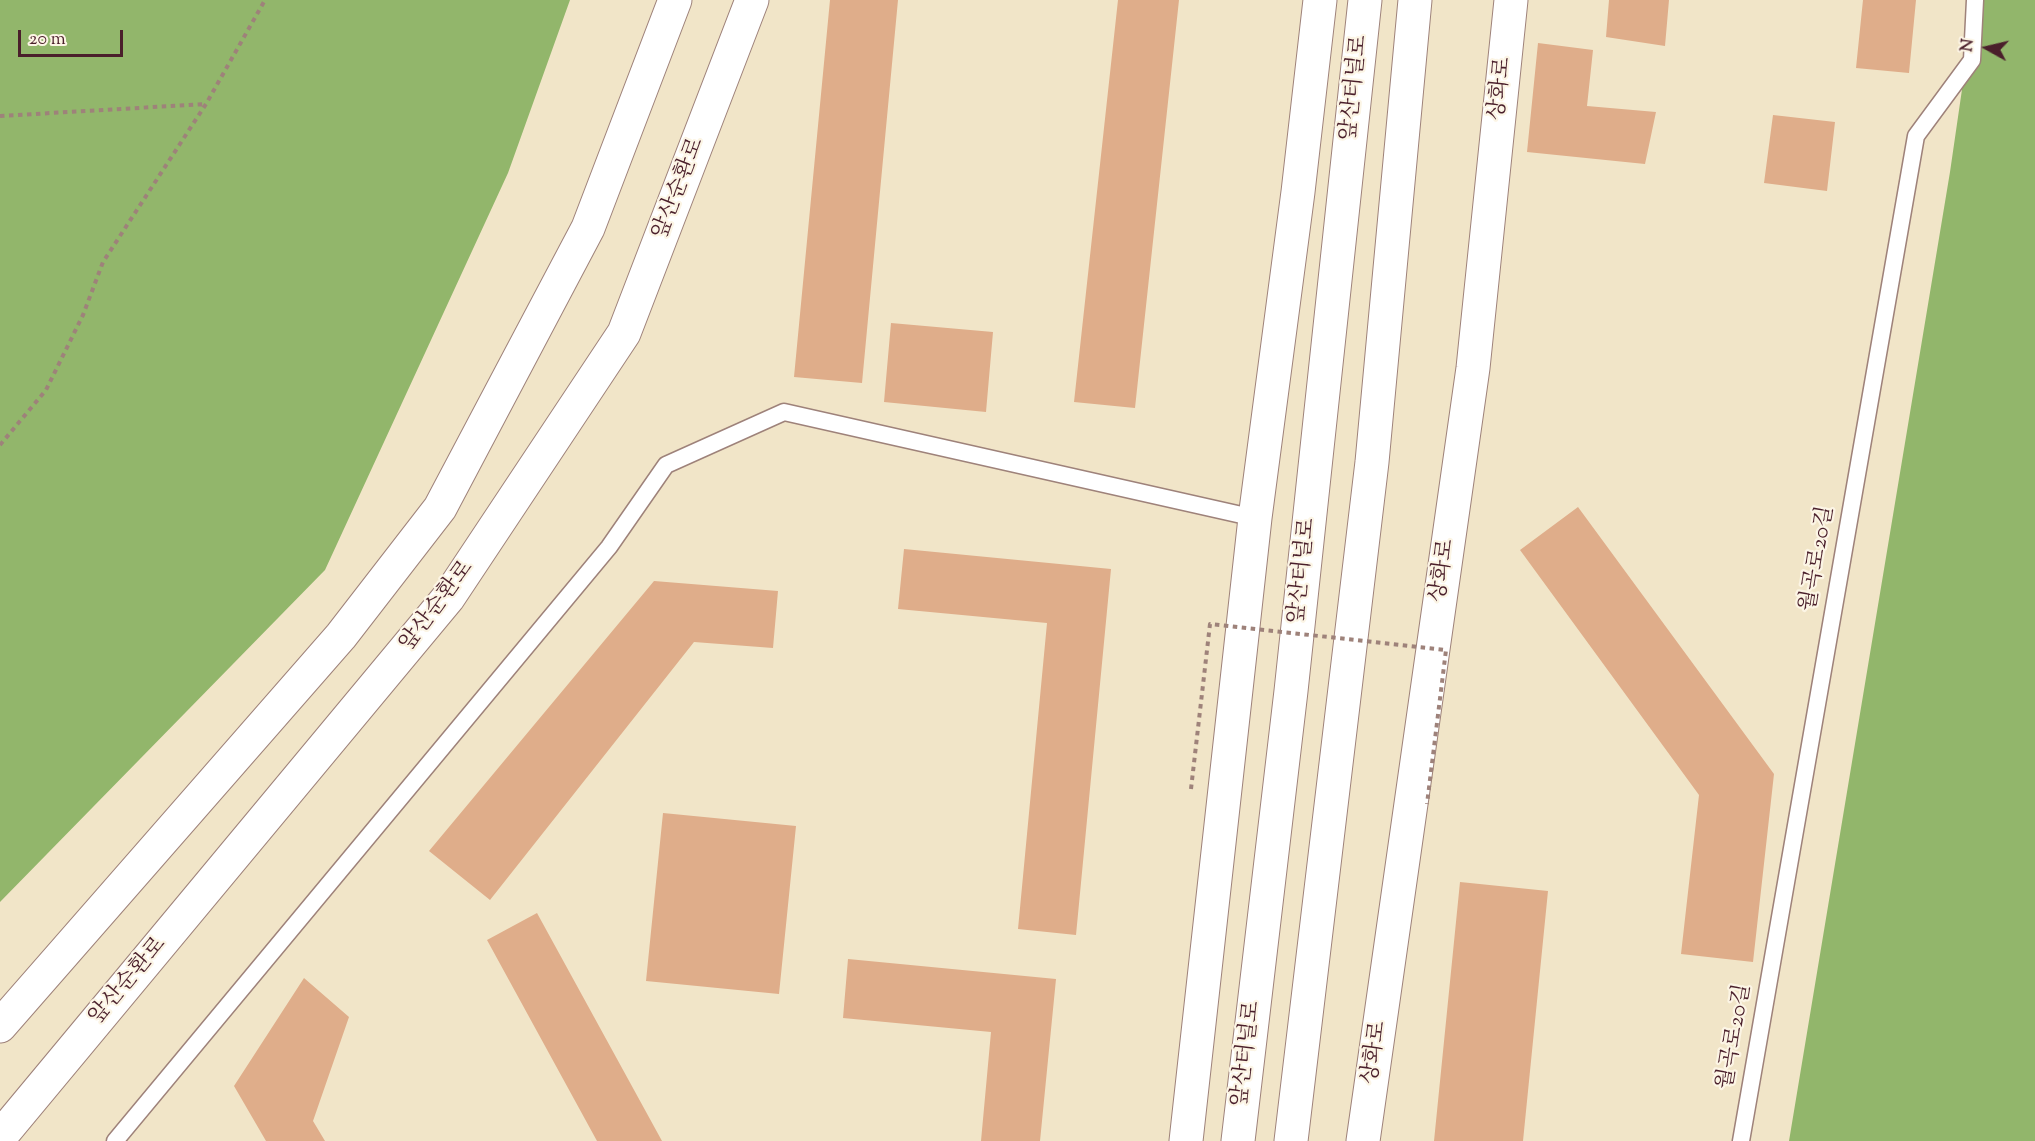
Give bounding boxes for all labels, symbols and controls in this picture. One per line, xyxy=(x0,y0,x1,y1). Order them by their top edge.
scale bar xyxy=(21,18,126,56)
north arrow xyxy=(1957,18,2017,78)
text: 20 m xyxy=(29,27,66,53)
street label: 앞산터널로 xyxy=(1337,34,1375,142)
text: N xyxy=(1956,37,1981,53)
street label: 상화로 xyxy=(1486,56,1518,122)
street label: 앞산순환로 xyxy=(649,135,711,243)
street label: 월곡로20길 xyxy=(1797,504,1841,614)
street label: 앞산터널로 xyxy=(1285,517,1323,625)
street label: 상화로 xyxy=(1426,538,1462,604)
street label: 앞산순환로 xyxy=(395,557,481,657)
street label: 앞산순환로 xyxy=(85,933,173,1031)
street label: 월곡로20길 xyxy=(1714,982,1758,1092)
street label: 앞산터널로 xyxy=(1228,1000,1268,1108)
street label: 상화로 xyxy=(1358,1020,1394,1086)

